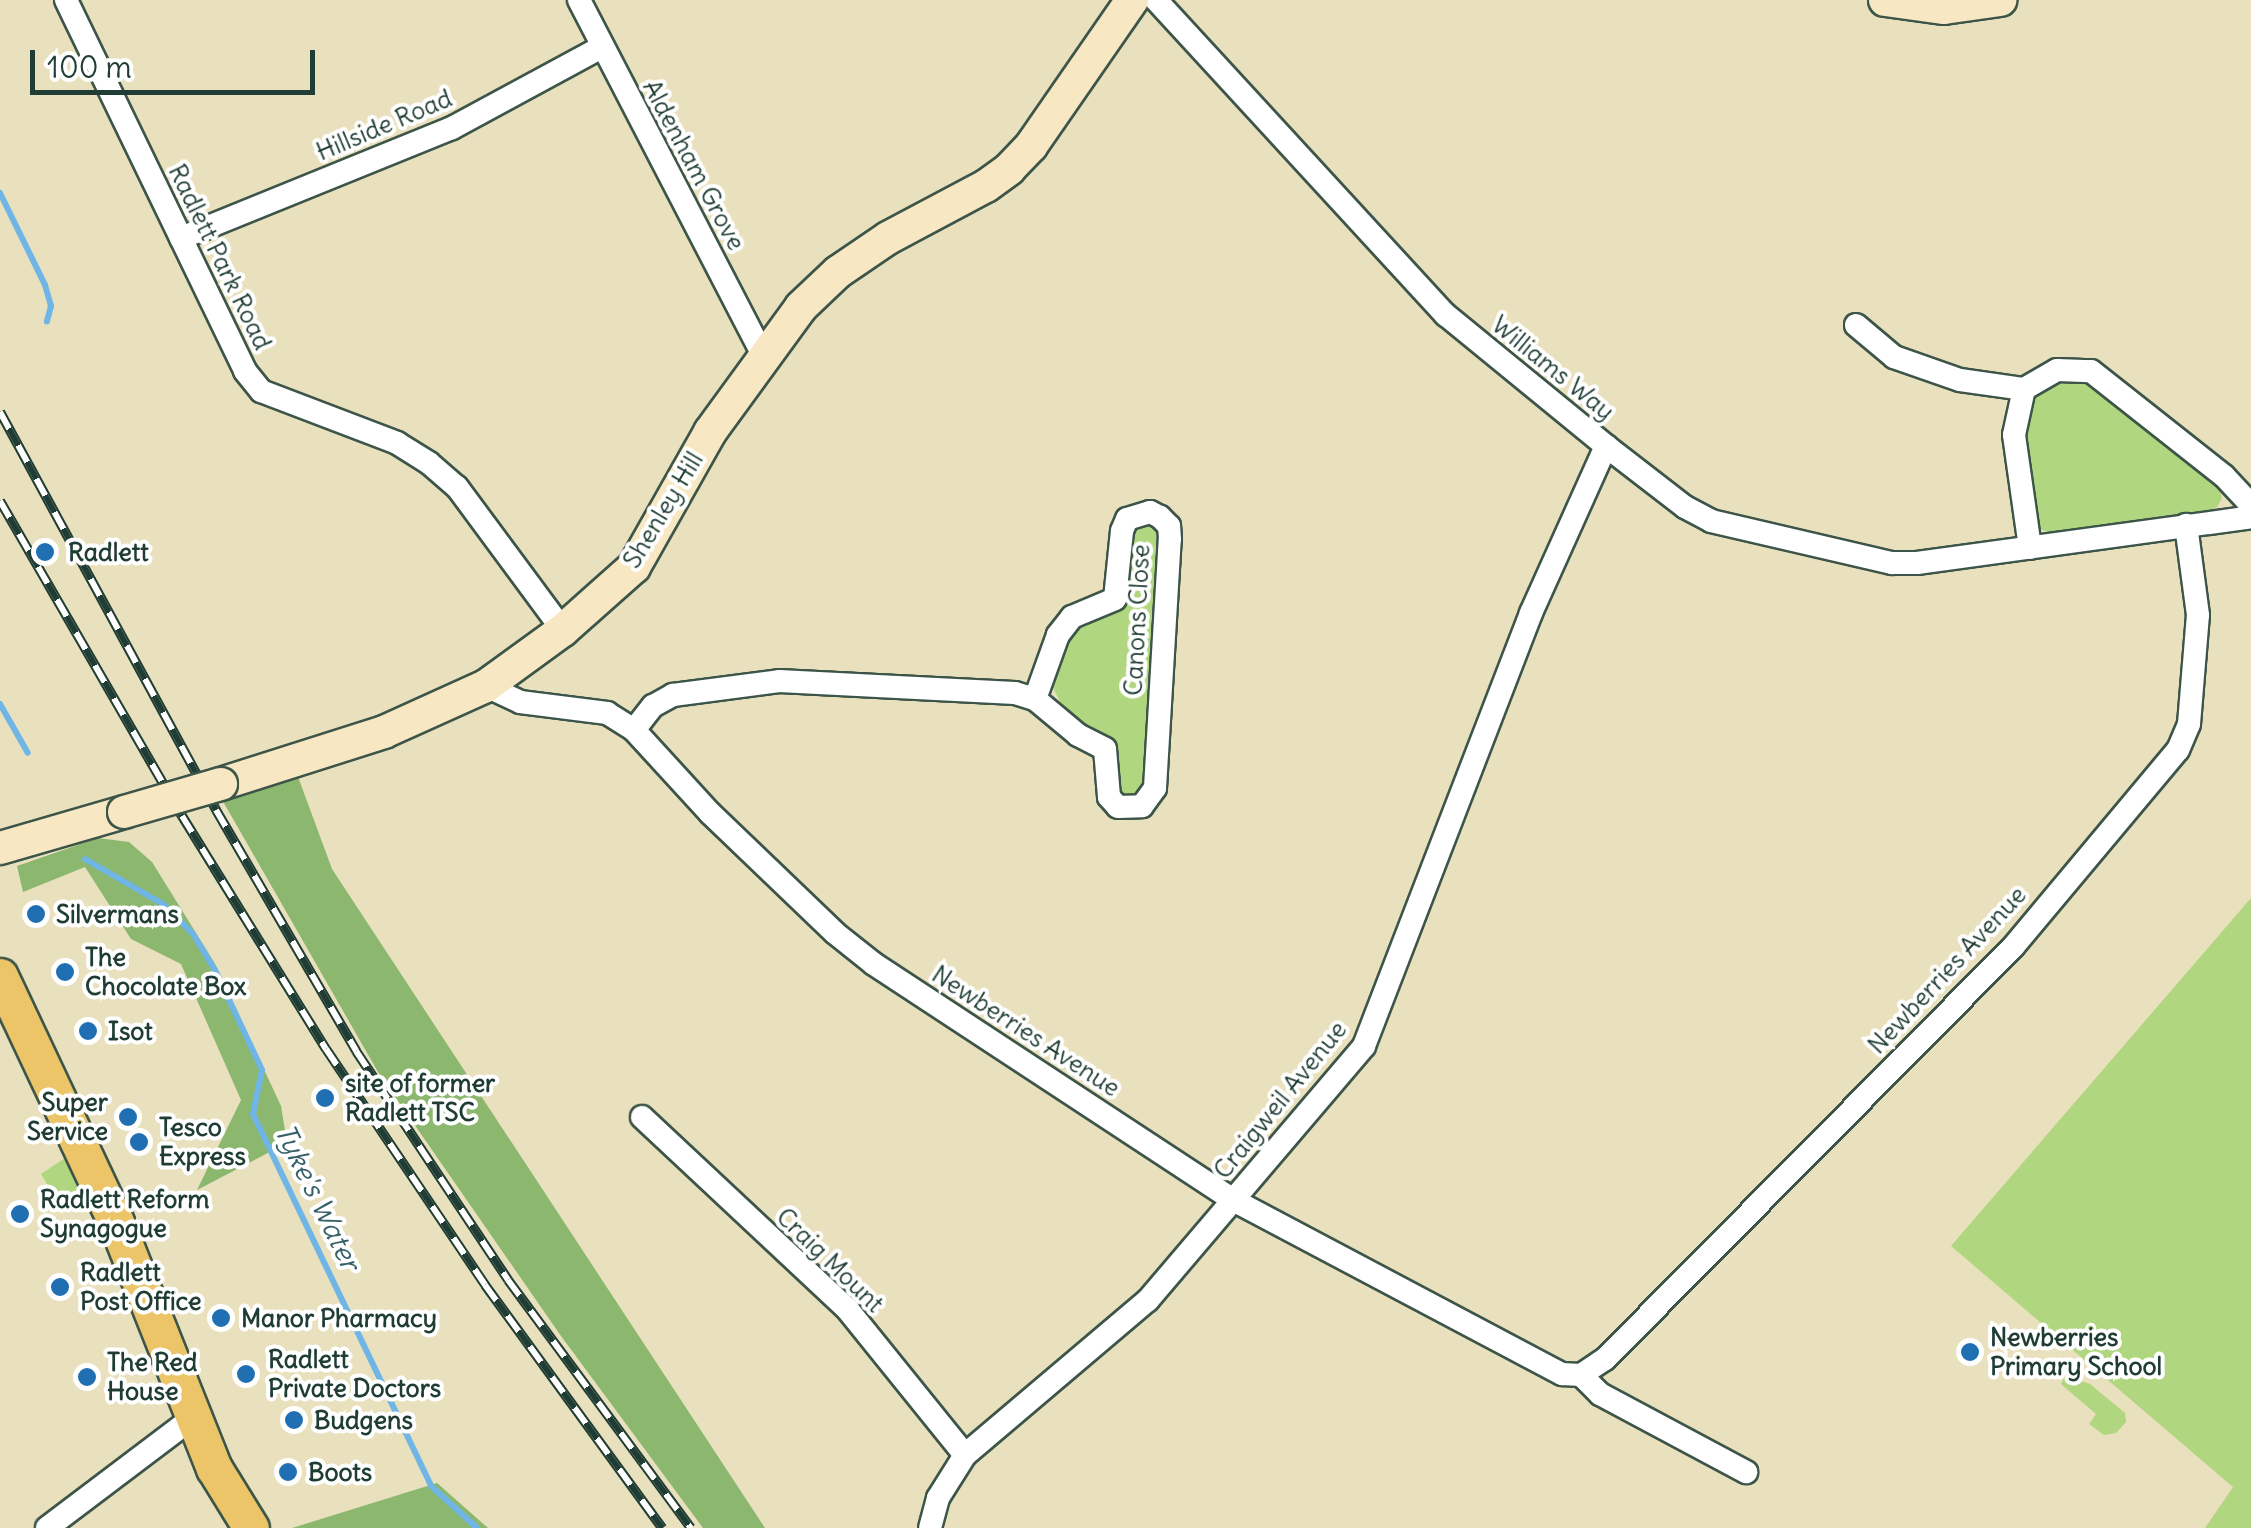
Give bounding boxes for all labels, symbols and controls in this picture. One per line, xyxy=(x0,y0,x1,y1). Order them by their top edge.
scale bar xyxy=(35,30,320,92)
text: 100 m xyxy=(47,48,132,86)
street label: Aldenham Grove xyxy=(637,75,751,255)
street label: Hillside Road xyxy=(312,83,456,167)
street label: Radlett Park Road xyxy=(162,159,278,355)
street label: Williams Way xyxy=(1486,309,1620,427)
street label: Shenley Hill xyxy=(617,446,709,574)
place label: Radlett xyxy=(68,537,149,567)
marker: Radlett xyxy=(32,539,58,565)
street label: Canons Close xyxy=(1118,543,1156,697)
street label: Newberries Avenue xyxy=(1862,880,2032,1060)
place label: Silvermans xyxy=(56,899,179,929)
marker: Silvermans xyxy=(25,903,47,925)
place label: The Chocolate Box xyxy=(85,943,246,1002)
street label: Newberries Avenue xyxy=(926,959,1126,1103)
marker: The Chocolate Box xyxy=(54,961,76,983)
street label: Craigweil Avenue xyxy=(1207,1015,1353,1185)
place label: Isot xyxy=(108,1016,153,1046)
marker: Isot xyxy=(77,1020,99,1042)
place label: site of former Radlett TSC xyxy=(345,1069,495,1128)
marker: site of former Radlett TSC xyxy=(314,1087,336,1109)
place label: Super Service xyxy=(27,1088,108,1147)
marker: Super Service xyxy=(117,1106,139,1128)
place label: Tesco Express xyxy=(159,1113,246,1172)
water label: Tyke's Water xyxy=(268,1118,368,1276)
marker: Tesco Express xyxy=(128,1131,150,1153)
place label: Radlett Reform Synagogue xyxy=(40,1185,209,1244)
street label: Craig Mount xyxy=(770,1201,890,1319)
marker: Radlett Reform Synagogue xyxy=(9,1203,31,1225)
place label: Radlett Post Office xyxy=(80,1258,201,1317)
marker: Radlett Post Office xyxy=(49,1276,71,1298)
place label: Manor Pharmacy xyxy=(241,1303,437,1333)
marker: Manor Pharmacy xyxy=(210,1307,232,1329)
place label: Newberries Primary School xyxy=(1990,1323,2162,1382)
marker: Newberries Primary School xyxy=(1959,1341,1981,1363)
place label: Radlett Private Doctors xyxy=(268,1345,441,1404)
place label: The Red House xyxy=(107,1348,197,1407)
marker: Radlett Private Doctors xyxy=(233,1361,259,1387)
marker: The Red House xyxy=(76,1366,98,1388)
place label: Budgens xyxy=(314,1405,413,1435)
marker: Budgens xyxy=(283,1409,305,1431)
place label: Boots xyxy=(308,1457,372,1487)
marker: Boots xyxy=(277,1461,299,1483)

